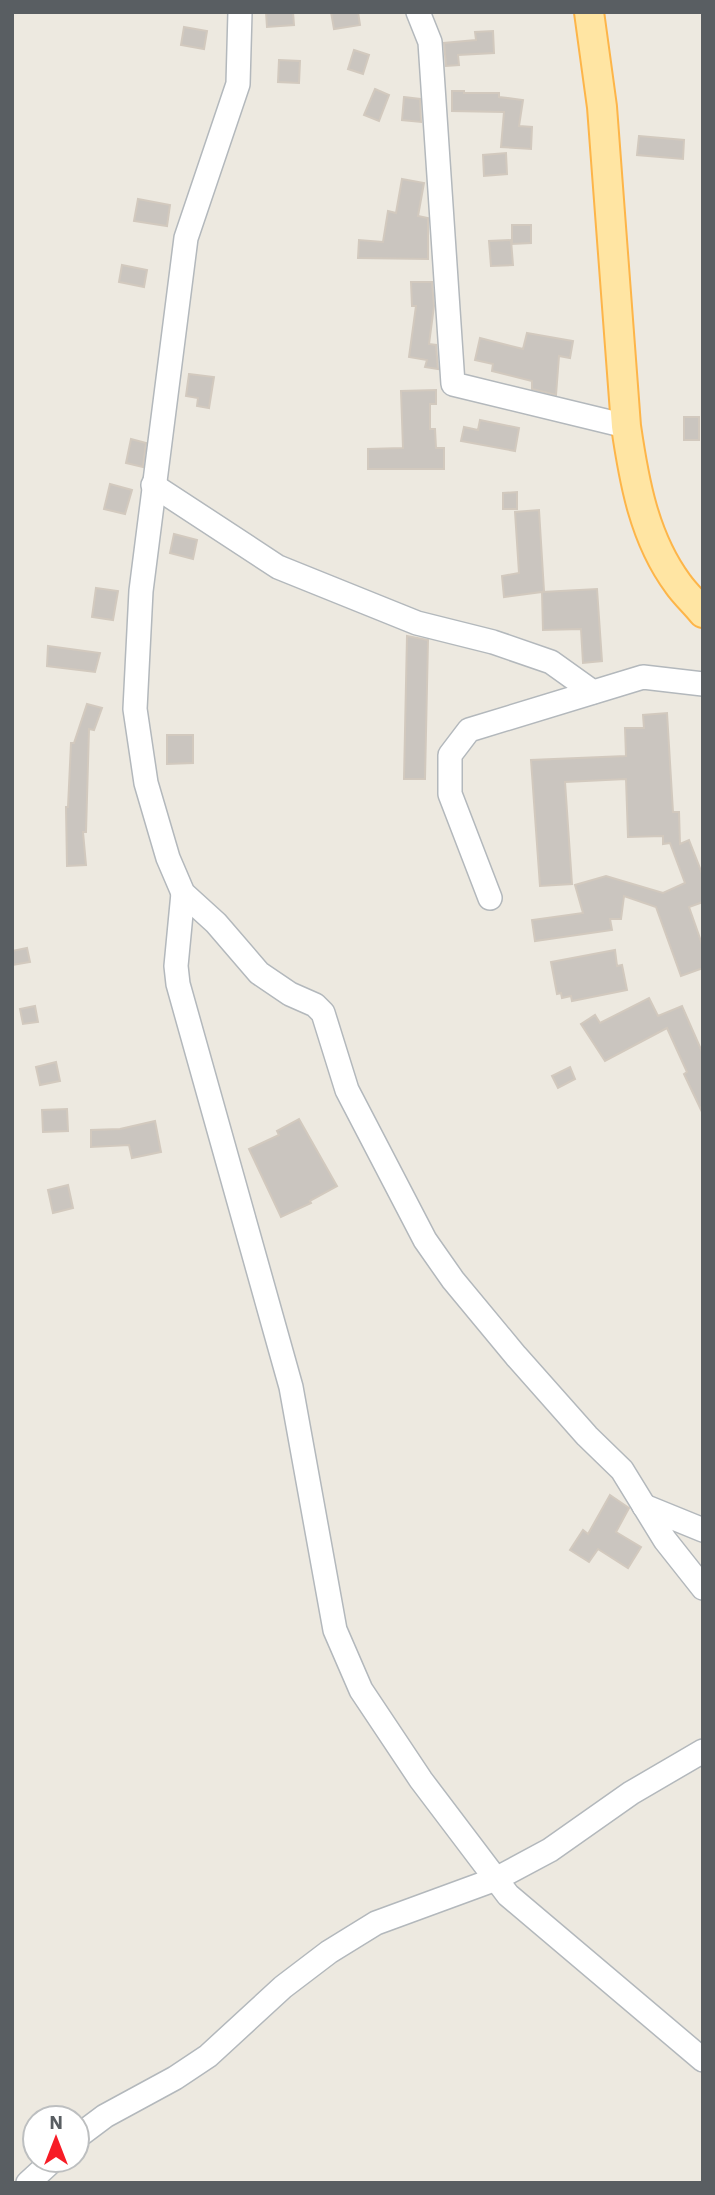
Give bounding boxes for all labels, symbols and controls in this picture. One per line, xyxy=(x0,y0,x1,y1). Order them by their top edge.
north arrow xyxy=(21,2104,91,2174)
text: N xyxy=(49,2110,63,2134)

